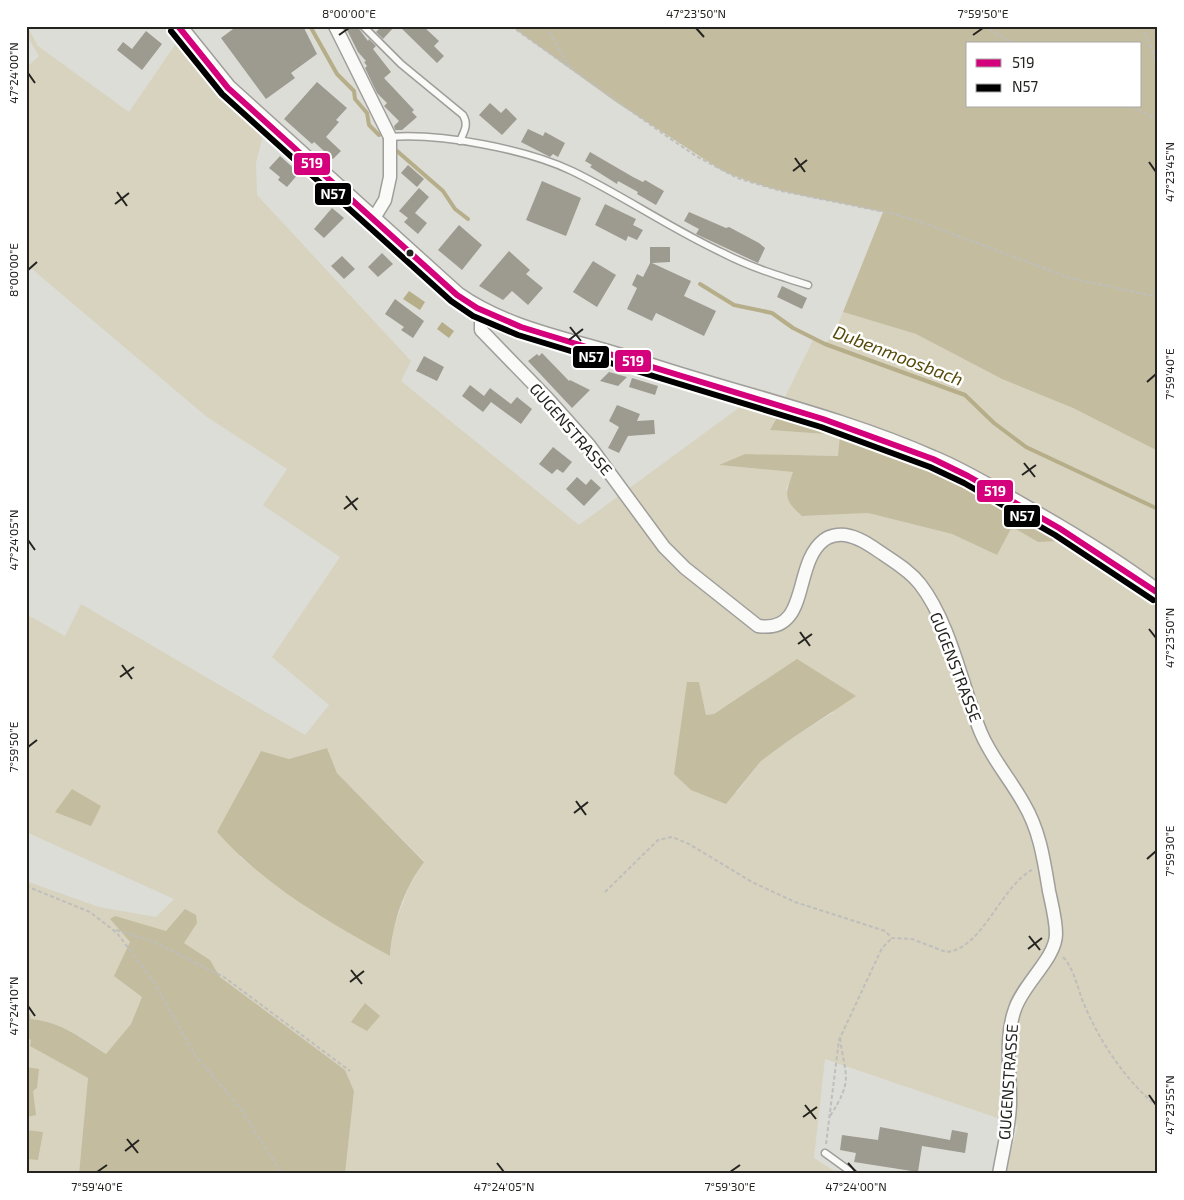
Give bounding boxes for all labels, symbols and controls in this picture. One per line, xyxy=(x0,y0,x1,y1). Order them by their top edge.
text: 8°00'00"E xyxy=(322,6,376,20)
text: 47°23'50"N xyxy=(666,6,726,20)
text: 7°59'50"E xyxy=(958,6,1009,20)
text: 47°24'00"N xyxy=(6,42,20,104)
legend xyxy=(966,42,1142,108)
text: 519 xyxy=(1012,53,1035,71)
text: N57 xyxy=(1012,77,1039,95)
text: 47°23'45"N xyxy=(1162,142,1176,202)
line badge: 519 xyxy=(293,152,331,176)
text: 519 xyxy=(301,154,323,171)
line badge: N57 xyxy=(314,182,352,206)
text: N57 xyxy=(320,185,346,202)
text: 8°00'00"E xyxy=(6,243,20,297)
unlabelled marker xyxy=(405,248,415,258)
water label: Dubenmoosbach xyxy=(830,320,966,390)
line badge: N57 xyxy=(572,345,610,369)
text: N57 xyxy=(578,348,604,365)
text: 7°59'40"E xyxy=(1162,348,1176,400)
line badge: 519 xyxy=(614,349,652,373)
text: 519 xyxy=(622,352,644,369)
street label: GUGENSTRASSE xyxy=(526,379,617,479)
line badge: 519 xyxy=(976,479,1014,503)
text: 519 xyxy=(984,482,1006,499)
line badge: N57 xyxy=(1003,504,1041,528)
text: N57 xyxy=(1009,507,1035,524)
text: 47°24'05"N xyxy=(6,510,20,570)
text: 47°23'50"N xyxy=(1162,608,1176,668)
street label: GUGENSTRASSE xyxy=(927,609,986,724)
text: 7°59'50"E xyxy=(6,721,20,772)
text: 7°59'30"E xyxy=(1162,825,1176,877)
text: 47°24'10"N xyxy=(6,976,20,1036)
street label: GUGENSTRASSE xyxy=(994,1023,1021,1141)
text: 47°23'55"N xyxy=(1162,1075,1176,1135)
text: 7°59'40"E xyxy=(71,1179,123,1193)
text: 47°24'05"N xyxy=(474,1179,534,1193)
text: 7°59'30"E xyxy=(704,1179,756,1193)
text: 47°24'00"N xyxy=(825,1179,887,1193)

